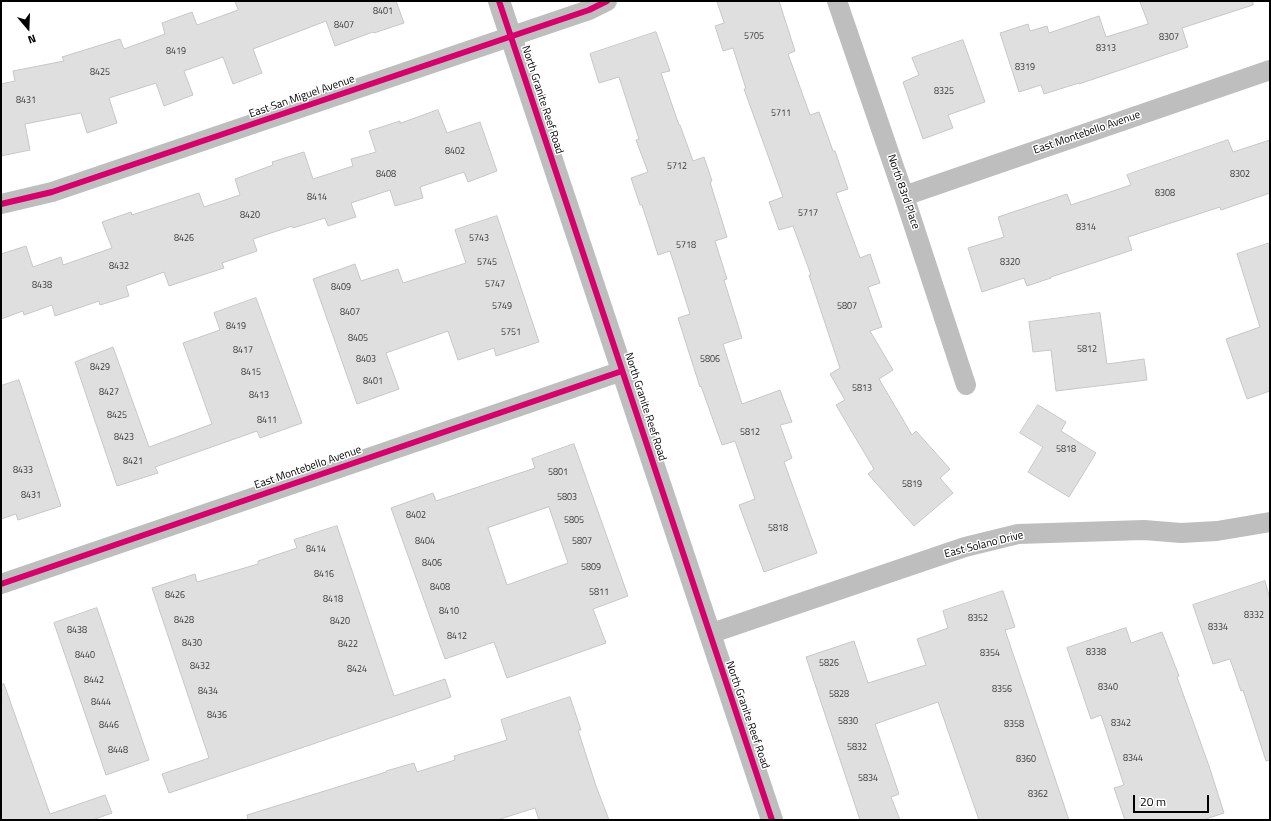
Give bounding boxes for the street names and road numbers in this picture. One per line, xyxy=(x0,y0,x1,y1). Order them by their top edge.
street label: North Granite Reef Road xyxy=(518,44,566,156)
street label: East San Miguel Avenue xyxy=(247,73,357,121)
street label: East Montebello Avenue xyxy=(1032,108,1142,158)
street label: North 83rd Place xyxy=(884,153,922,231)
street label: North Granite Reef Road xyxy=(621,351,669,463)
street label: East Montebello Avenue xyxy=(253,443,363,493)
street label: East Solano Drive xyxy=(943,529,1025,561)
street label: North Granite Reef Road xyxy=(722,659,772,771)

